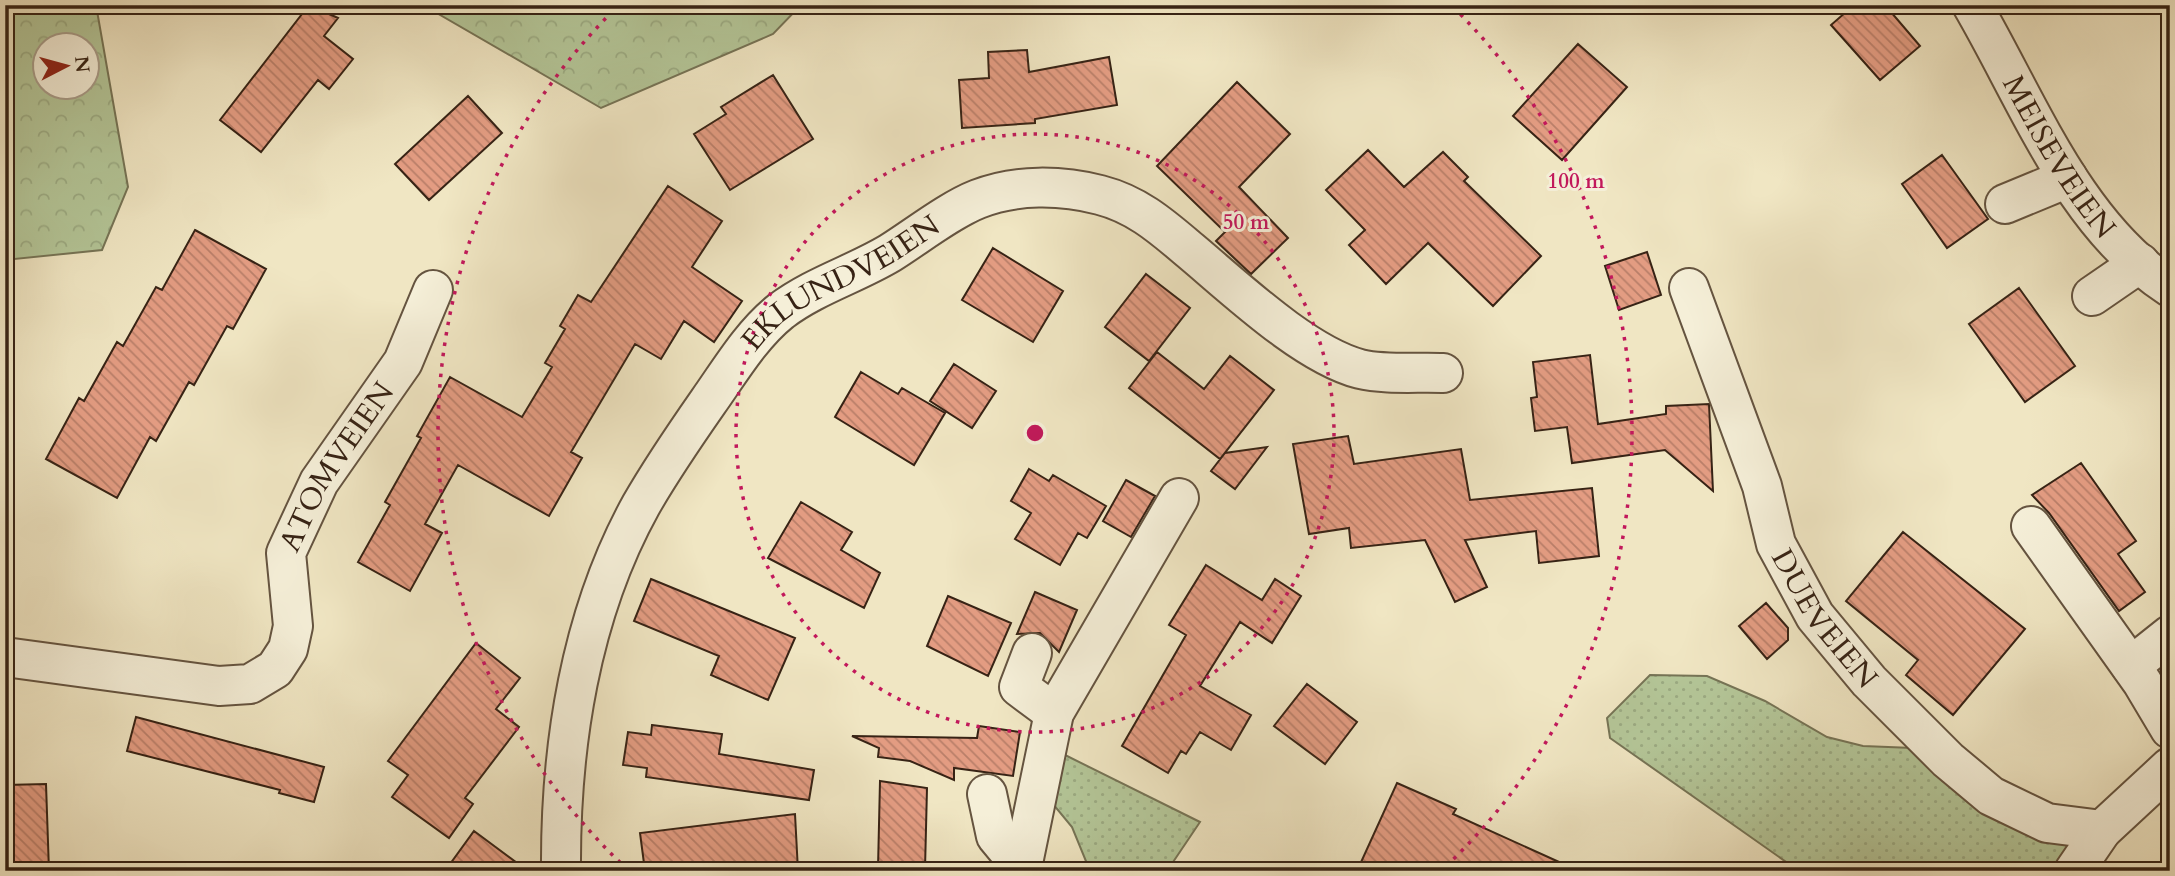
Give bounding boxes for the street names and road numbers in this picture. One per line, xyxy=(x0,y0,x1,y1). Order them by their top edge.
street label: MEISEVEIEN xyxy=(1993,68,2126,247)
street label: EKLUNDVEIEN xyxy=(731,205,948,359)
street label: ATOMVEIEN xyxy=(269,373,404,558)
street label: DUEVEIEN xyxy=(1762,541,1888,698)

